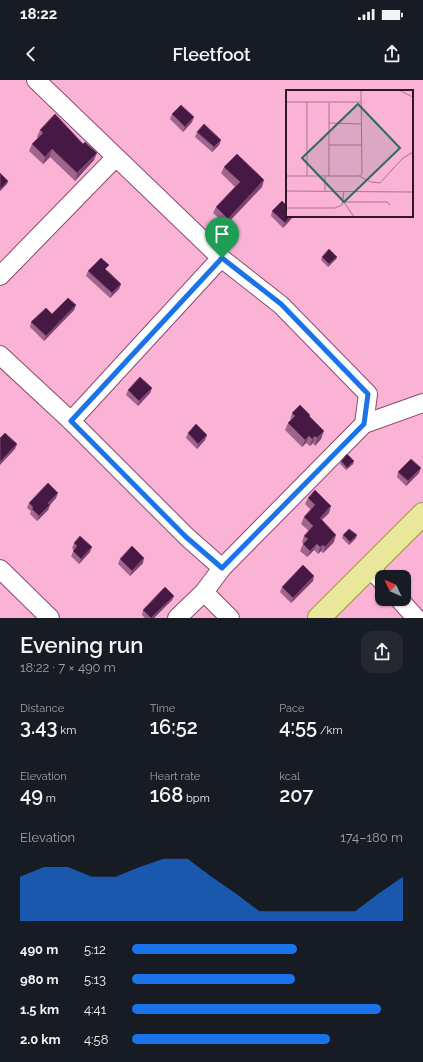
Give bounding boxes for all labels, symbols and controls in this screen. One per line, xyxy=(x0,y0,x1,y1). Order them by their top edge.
text: 18:22 xyxy=(20,5,57,23)
icon: back xyxy=(20,43,42,65)
icon: share xyxy=(381,43,403,65)
text: Fleetfoot xyxy=(172,44,251,65)
inset map xyxy=(286,90,413,217)
pin xyxy=(205,217,239,258)
icon: arrive xyxy=(211,223,233,245)
north arrow xyxy=(375,570,411,606)
map controls xyxy=(375,570,411,606)
button: share xyxy=(361,631,403,673)
text: Evening run xyxy=(20,632,143,658)
text: 18:22 · 7 × 490 m xyxy=(20,660,116,675)
text: Distance xyxy=(20,702,64,715)
text: Time xyxy=(150,702,175,715)
text: Pace xyxy=(279,702,305,715)
text: 3.43 xyxy=(20,715,58,739)
text: 16:52 xyxy=(150,715,198,739)
text: 4:55 xyxy=(279,715,317,739)
text: km xyxy=(58,724,76,737)
text: /km xyxy=(317,724,343,737)
text: Elevation xyxy=(20,770,67,783)
text: Heart rate xyxy=(150,770,200,783)
text: kcal xyxy=(279,770,300,783)
text: 49 xyxy=(20,783,43,807)
text: 168 xyxy=(150,783,183,807)
text: 207 xyxy=(279,783,314,807)
text: m xyxy=(43,792,56,805)
text: bpm xyxy=(183,792,210,805)
text: Elevation xyxy=(20,830,75,845)
text: 174–180 m xyxy=(340,830,403,845)
text: 490 m xyxy=(20,942,58,957)
text: 5:12 xyxy=(84,942,106,957)
text: 980 m xyxy=(20,972,59,987)
text: 5:13 xyxy=(84,972,106,987)
text: 1.5 km xyxy=(20,1002,59,1017)
text: 4:41 xyxy=(84,1002,106,1017)
text: 2.0 km xyxy=(20,1032,61,1047)
text: 4:58 xyxy=(84,1032,108,1047)

